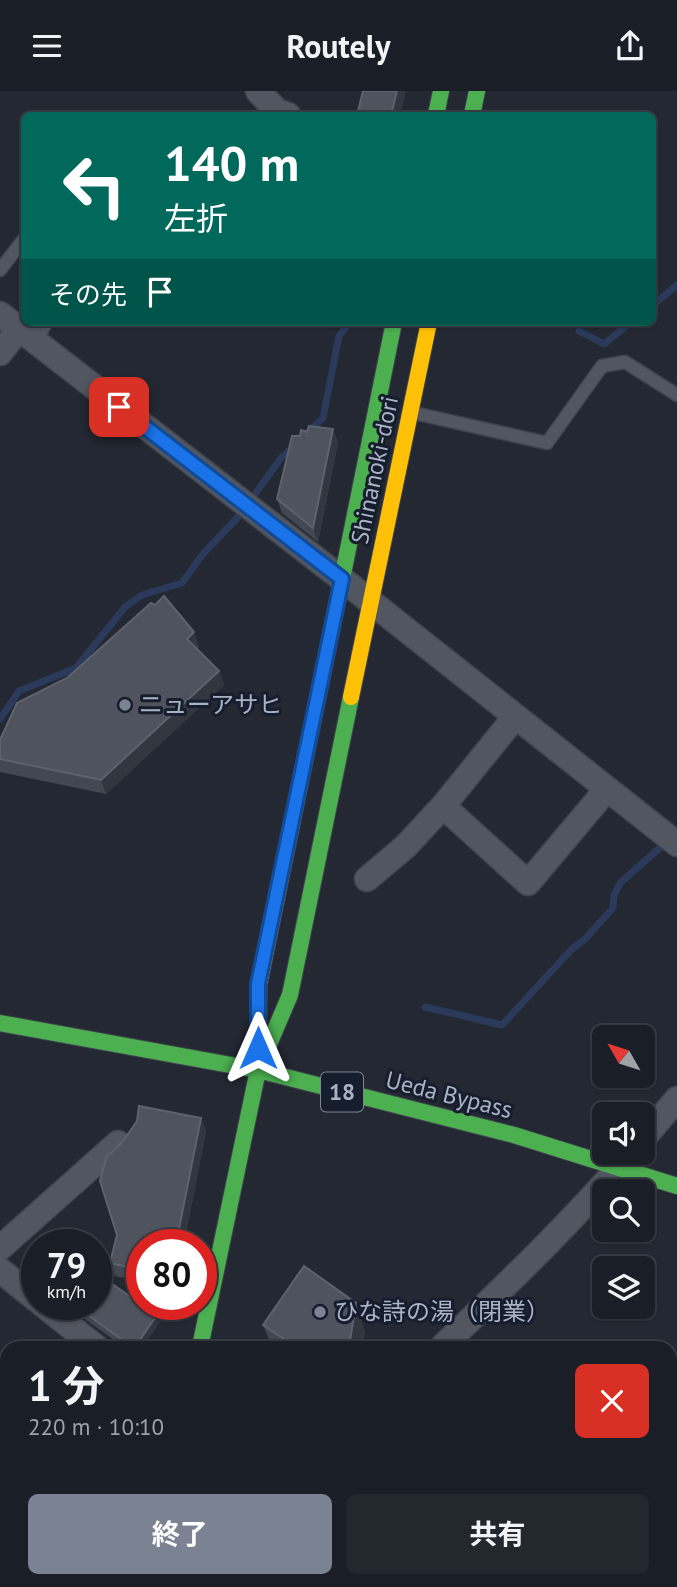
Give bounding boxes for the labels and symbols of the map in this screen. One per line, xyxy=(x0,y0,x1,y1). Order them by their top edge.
pin xyxy=(89,377,149,437)
street label: Shinanoki-dori xyxy=(344,393,405,547)
place label: ニューアサヒ xyxy=(139,689,282,720)
marker: ニューアサヒ xyxy=(117,697,133,713)
position arrow xyxy=(221,1011,295,1085)
north arrow xyxy=(592,1025,654,1089)
street label: Ueda Bypass xyxy=(383,1064,516,1125)
road number: 18 xyxy=(321,1073,363,1111)
speed limit sign: 80 xyxy=(126,1229,217,1320)
place label: ひな詩の湯（閉業） xyxy=(334,1296,550,1327)
marker: ひな詩の湯（閉業） xyxy=(312,1304,328,1320)

